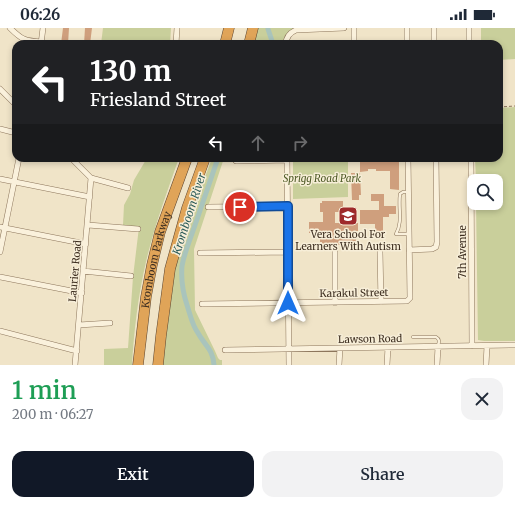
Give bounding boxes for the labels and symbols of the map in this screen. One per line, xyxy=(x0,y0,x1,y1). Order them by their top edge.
water label: Kromboom River xyxy=(169,171,209,257)
park label: Sprigg Road Park xyxy=(283,172,361,185)
pin xyxy=(223,190,257,224)
school or university icon: Vera School For Learners With Autism xyxy=(337,205,359,227)
street label: Kromboom Parkway xyxy=(138,209,174,309)
street label: 7th Avenue xyxy=(456,225,469,279)
place label: Vera School For Learners With Autism xyxy=(295,228,401,253)
street label: Laurier Road xyxy=(66,240,84,302)
position arrow xyxy=(267,282,309,324)
street label: Karakul Street xyxy=(319,286,389,300)
street label: Lawson Road xyxy=(338,332,402,346)

